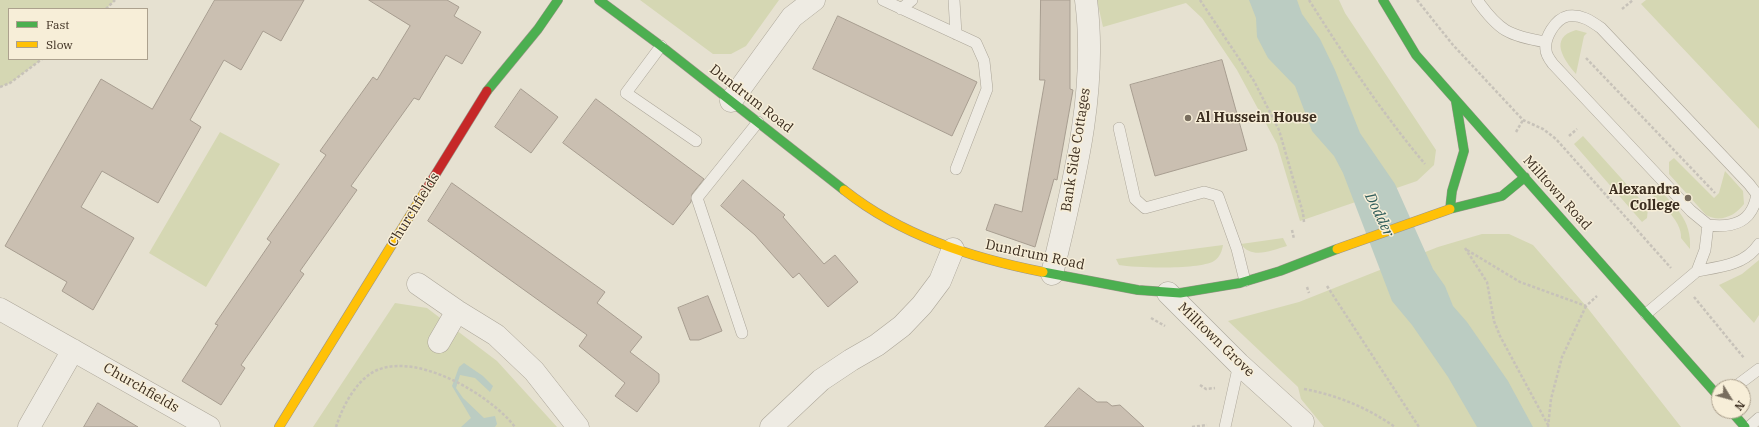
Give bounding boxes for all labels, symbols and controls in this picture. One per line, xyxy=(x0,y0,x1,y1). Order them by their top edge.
legend xyxy=(8,8,148,60)
text: Fast xyxy=(46,17,70,32)
text: Slow xyxy=(46,37,73,52)
street label: Dundrum Road xyxy=(706,61,796,137)
street label: Bank Side Cottages xyxy=(1058,87,1094,213)
place label: Al Hussein House xyxy=(1196,110,1317,126)
marker: Al Hussein House xyxy=(1183,113,1193,123)
street label: Milltown Road xyxy=(1519,152,1595,234)
street label: Churchfields xyxy=(384,170,444,250)
place label: Alexandra College xyxy=(1609,182,1680,214)
water label: Dodder xyxy=(1361,190,1397,240)
marker: Alexandra College xyxy=(1683,193,1693,203)
street label: Dundrum Road xyxy=(984,236,1086,274)
street label: Milltown Grove xyxy=(1174,299,1258,381)
street label: Churchfields xyxy=(100,360,182,416)
north arrow xyxy=(1711,379,1751,419)
text: N xyxy=(1732,398,1748,413)

